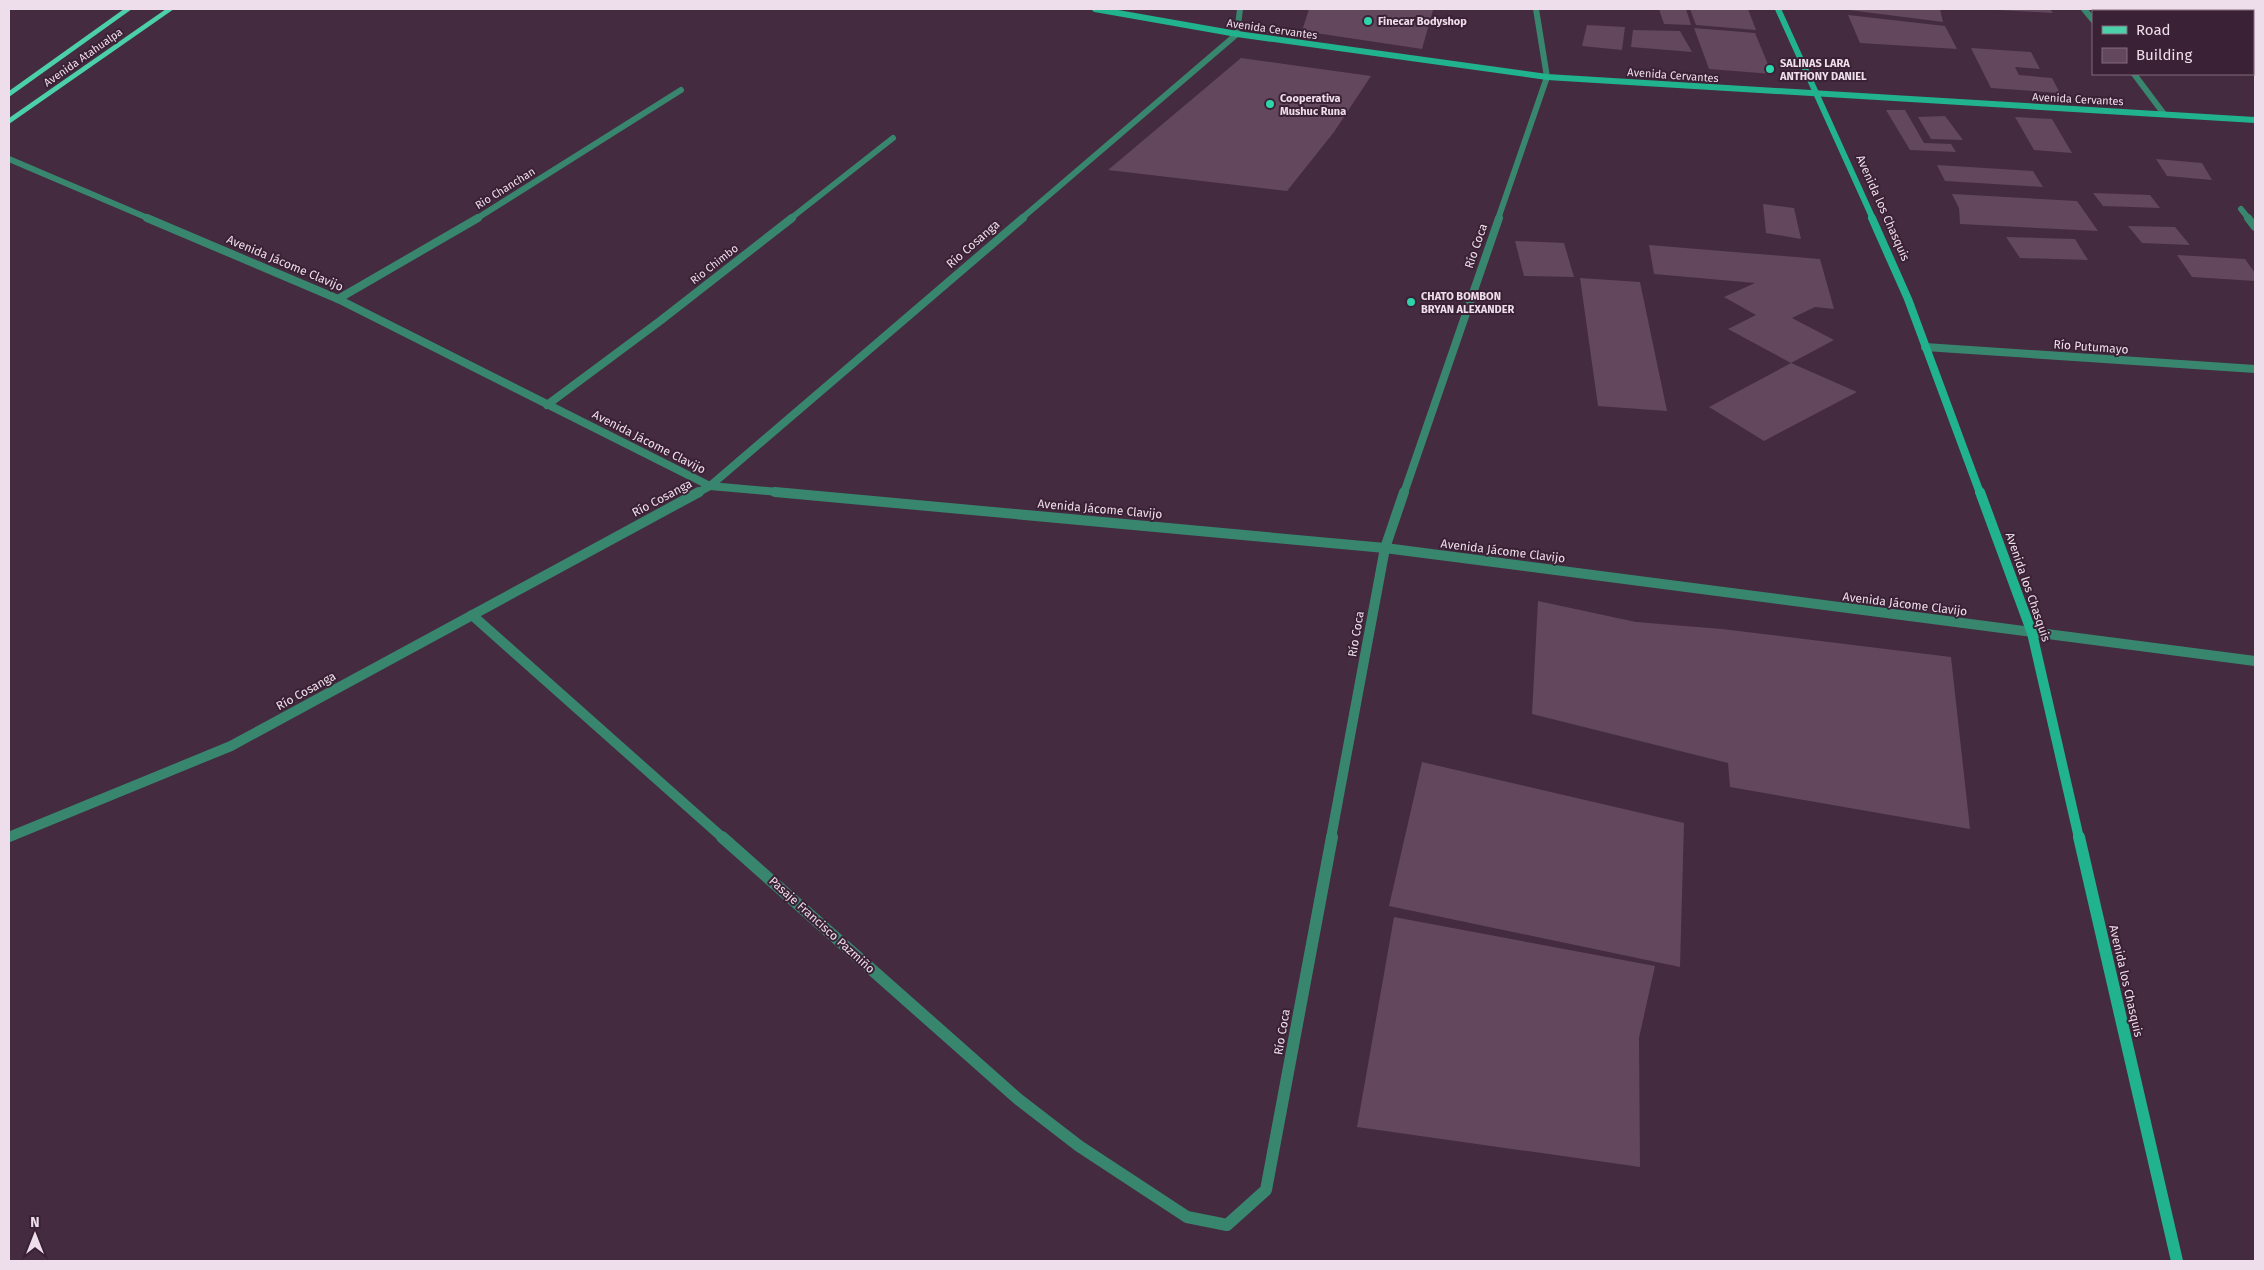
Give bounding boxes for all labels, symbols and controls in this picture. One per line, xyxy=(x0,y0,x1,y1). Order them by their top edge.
legend xyxy=(2092,10,2254,75)
marker: Finecar Bodyshop xyxy=(1362,15,1374,27)
place label: Finecar Bodyshop xyxy=(1378,15,1467,28)
street label: Avenida Cervantes xyxy=(1226,17,1318,42)
text: Road xyxy=(2136,21,2171,39)
street label: Avenida Atahualpa xyxy=(41,25,125,89)
text: Building xyxy=(2136,46,2192,64)
place label: SALINAS LARA ANTHONY DANIEL xyxy=(1779,57,1867,83)
marker: SALINAS LARA ANTHONY DANIEL xyxy=(1764,63,1776,75)
street label: Avenida Cervantes xyxy=(1627,66,1719,85)
street label: Avenida Cervantes xyxy=(2032,91,2124,108)
place label: Cooperativa Mushuc Runa xyxy=(1280,92,1346,118)
marker: Cooperativa Mushuc Runa xyxy=(1264,98,1276,110)
street label: Avenida los Chasquis xyxy=(1853,153,1913,264)
street label: Rio Chanchan xyxy=(473,165,538,212)
street label: Río Cosanga xyxy=(944,217,1002,271)
street label: Río Coca xyxy=(1462,222,1490,270)
street label: Avenida Jácome Clavijo xyxy=(225,232,345,294)
street label: Rio Chimbo xyxy=(688,242,741,287)
place label: CHATO BOMBON BRYAN ALEXANDER xyxy=(1421,290,1515,316)
marker: CHATO BOMBON BRYAN ALEXANDER xyxy=(1405,296,1417,308)
street label: Río Putumayo xyxy=(2053,337,2129,357)
street label: Avenida Jácome Clavijo xyxy=(590,407,708,477)
street label: Río Cosanga xyxy=(630,476,694,520)
street label: Avenida Jácome Clavijo xyxy=(1037,497,1163,521)
street label: Avenida los Chasquis xyxy=(2003,531,2053,644)
street label: Avenida Jácome Clavijo xyxy=(1440,536,1566,566)
street label: Avenida Jácome Clavijo xyxy=(1842,589,1968,619)
street label: Río Coca xyxy=(1345,610,1367,658)
street label: Río Cosanga xyxy=(274,669,338,713)
street label: Pasaje Francisco Pazmiño xyxy=(766,874,878,976)
street label: Avenida los Chasquis xyxy=(2106,924,2146,1039)
street label: Río Coca xyxy=(1271,1008,1293,1056)
north arrow xyxy=(10,1210,60,1260)
text: N xyxy=(30,1214,40,1231)

